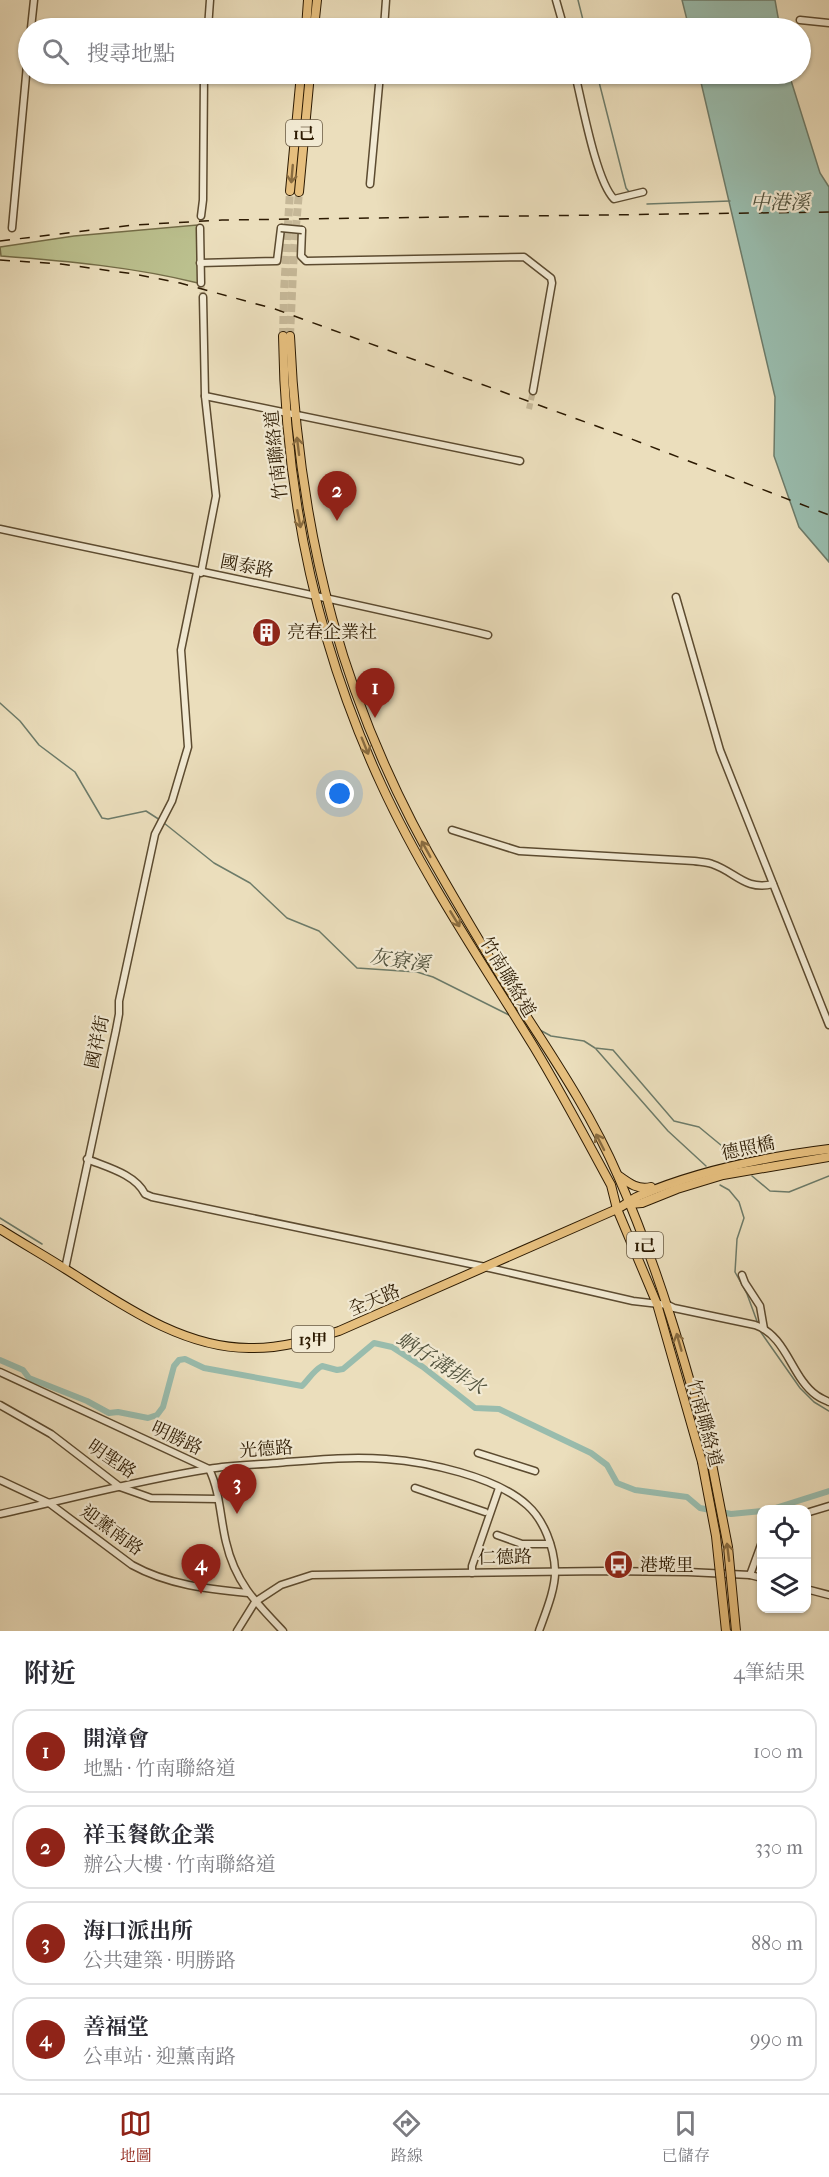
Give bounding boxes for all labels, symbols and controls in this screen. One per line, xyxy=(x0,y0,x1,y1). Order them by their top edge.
search box xyxy=(18,18,811,84)
icon: search xyxy=(39,35,72,68)
text: 搜尋地點 xyxy=(87,41,175,67)
road number: 1己 xyxy=(286,120,322,146)
one-way arrow xyxy=(286,163,297,183)
water label: 中港溪 xyxy=(750,191,812,214)
street label: 竹南聯絡道 xyxy=(261,409,292,501)
one-way arrow xyxy=(293,436,304,456)
pin: 2 xyxy=(318,472,356,521)
one-way arrow xyxy=(294,509,305,528)
street label: 國泰路 xyxy=(218,551,275,582)
building icon: 亮春企業社 xyxy=(250,616,282,648)
place label: 亮春企業社 xyxy=(287,622,377,643)
pin: 1 xyxy=(356,668,394,718)
one-way arrow xyxy=(360,736,371,755)
your location xyxy=(325,779,354,808)
one-way arrow xyxy=(420,841,432,858)
one-way arrow xyxy=(450,910,462,927)
street label: 竹南聯絡道 xyxy=(475,933,540,1021)
water label: 灰寮溪 xyxy=(369,945,433,976)
street label: 國祥街 xyxy=(82,1014,113,1071)
one-way arrow xyxy=(594,1133,605,1151)
street label: 德照橋 xyxy=(720,1133,777,1164)
road number: 1己 xyxy=(627,1232,663,1258)
street label: 全天路 xyxy=(345,1280,403,1321)
road number: 13甲 xyxy=(292,1326,334,1352)
water label: 蚋仔溝排水 xyxy=(392,1327,491,1401)
one-way arrow xyxy=(673,1333,684,1352)
street label: 竹南聯絡道 xyxy=(683,1377,726,1469)
street label: 明勝路 xyxy=(148,1418,206,1459)
street label: 明聖路 xyxy=(83,1436,140,1483)
street label: 光德路 xyxy=(238,1437,294,1462)
pin: 3 xyxy=(218,1464,256,1514)
street label: 迎薰南路 xyxy=(76,1501,147,1560)
map controls xyxy=(757,1505,811,1613)
button: locate xyxy=(757,1505,811,1559)
one-way arrow xyxy=(723,1542,734,1562)
pin: 4 xyxy=(182,1544,220,1594)
street label: 仁德路 xyxy=(478,1547,532,1568)
bus stop icon: 港墘里 xyxy=(603,1549,635,1581)
place label: 港墘里 xyxy=(640,1555,694,1576)
button: layers xyxy=(757,1559,811,1613)
text: 附近 xyxy=(24,1658,76,1689)
text: 4筆結果 xyxy=(733,1661,805,1684)
text: 開漳會 xyxy=(83,1726,149,1752)
text: 1 xyxy=(42,1740,49,1763)
text: 100 m xyxy=(753,1740,803,1763)
text: 地點 · 竹南聯絡道 xyxy=(83,1757,236,1780)
text: 祥玉餐飲企業 xyxy=(83,1822,215,1848)
text: 2 xyxy=(40,1836,51,1859)
text: 330 m xyxy=(755,1836,803,1859)
text: 辦公大樓 · 竹南聯絡道 xyxy=(83,1853,276,1876)
text: 海口派出所 xyxy=(83,1918,193,1944)
text: 3 xyxy=(41,1932,50,1955)
text: 880 m xyxy=(751,1932,803,1955)
text: 公共建築 · 明勝路 xyxy=(83,1949,236,1972)
text: 善福堂 xyxy=(83,2014,149,2040)
text: 4 xyxy=(40,2028,51,2051)
text: 990 m xyxy=(750,2028,803,2051)
text: 公車站 · 迎薰南路 xyxy=(83,2045,236,2068)
tab: 地圖 xyxy=(119,2107,152,2166)
tab: 路線 xyxy=(390,2107,423,2166)
tab: 已儲存 xyxy=(662,2107,710,2166)

